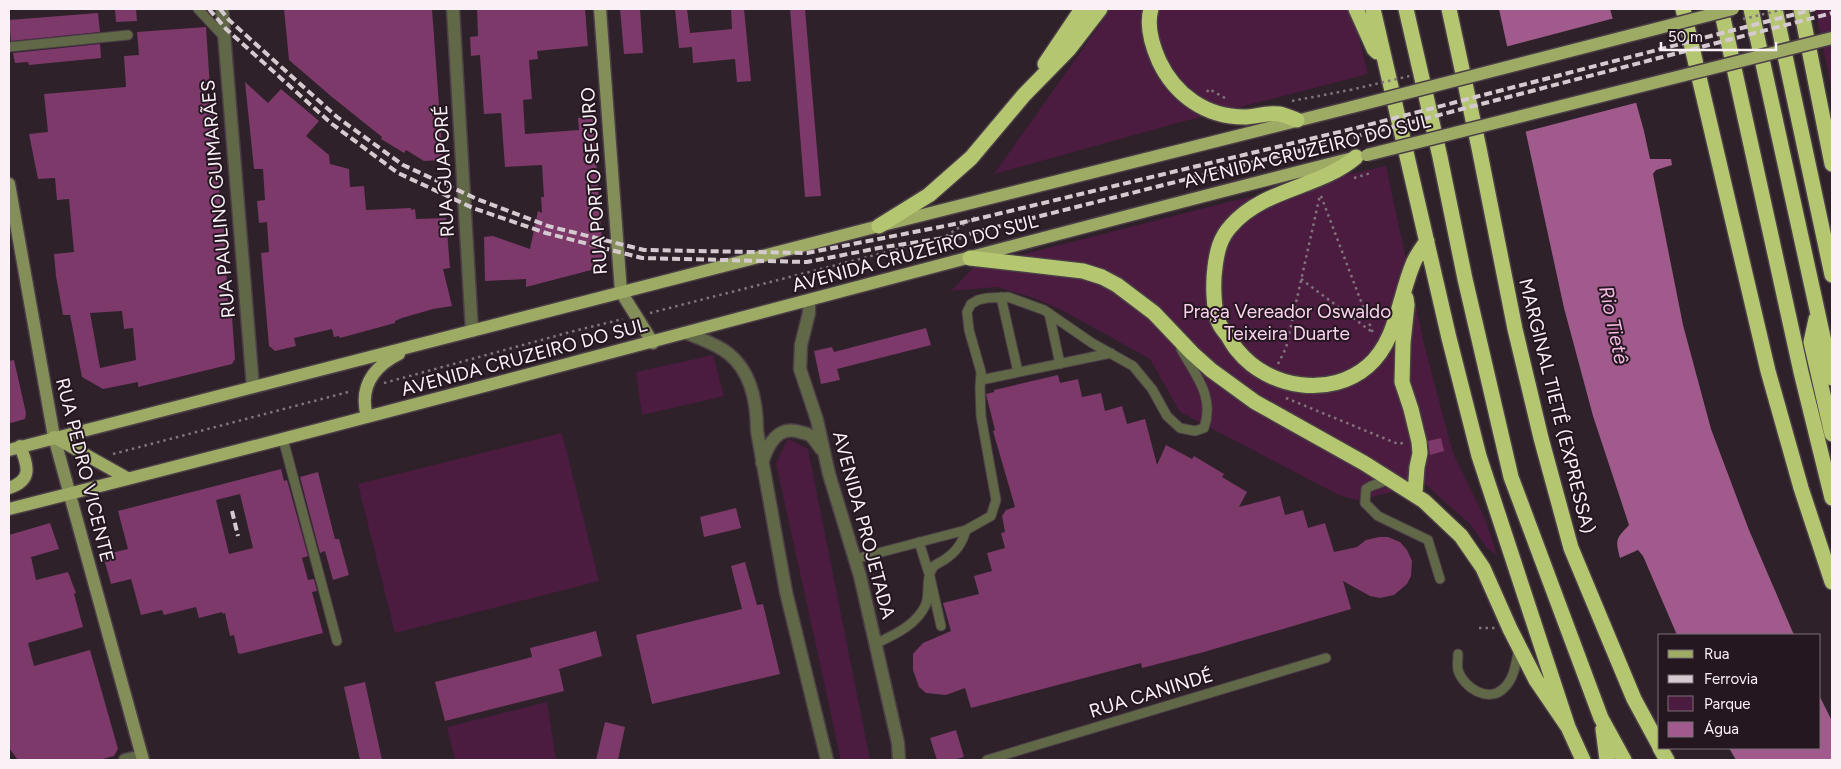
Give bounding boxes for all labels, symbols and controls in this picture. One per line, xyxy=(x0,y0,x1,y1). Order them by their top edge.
scale bar xyxy=(1661,20,1776,52)
text: 50 m xyxy=(1668,28,1703,46)
street label: RUA PAULINO GUIMARÃES xyxy=(196,79,240,319)
street label: RUA PORTO SEGURO xyxy=(576,87,612,275)
street label: RUA GUAPORÉ xyxy=(429,104,459,238)
street label: AVENIDA CRUZEIRO DO SUL xyxy=(1181,109,1433,193)
street label: AVENIDA CRUZEIRO DO SUL xyxy=(790,209,1040,297)
street label: MARGINAL TIETÊ (EXPRESSA) xyxy=(1514,276,1600,536)
water label: Rio Tietê xyxy=(1594,284,1634,366)
park label: Praça Vereador Oswaldo Teixeira Duarte xyxy=(1183,300,1391,345)
street label: AVENIDA CRUZEIRO DO SUL xyxy=(399,313,649,401)
street label: RUA PEDRO VICENTE xyxy=(51,375,119,565)
street label: AVENIDA PROJETADA xyxy=(828,429,900,622)
legend xyxy=(1658,634,1821,749)
text: Rua xyxy=(1704,645,1729,663)
street label: RUA CANINDÉ xyxy=(1086,663,1216,723)
text: Ferrovia xyxy=(1704,670,1758,688)
text: Parque xyxy=(1704,695,1751,713)
text: Água xyxy=(1704,720,1739,738)

